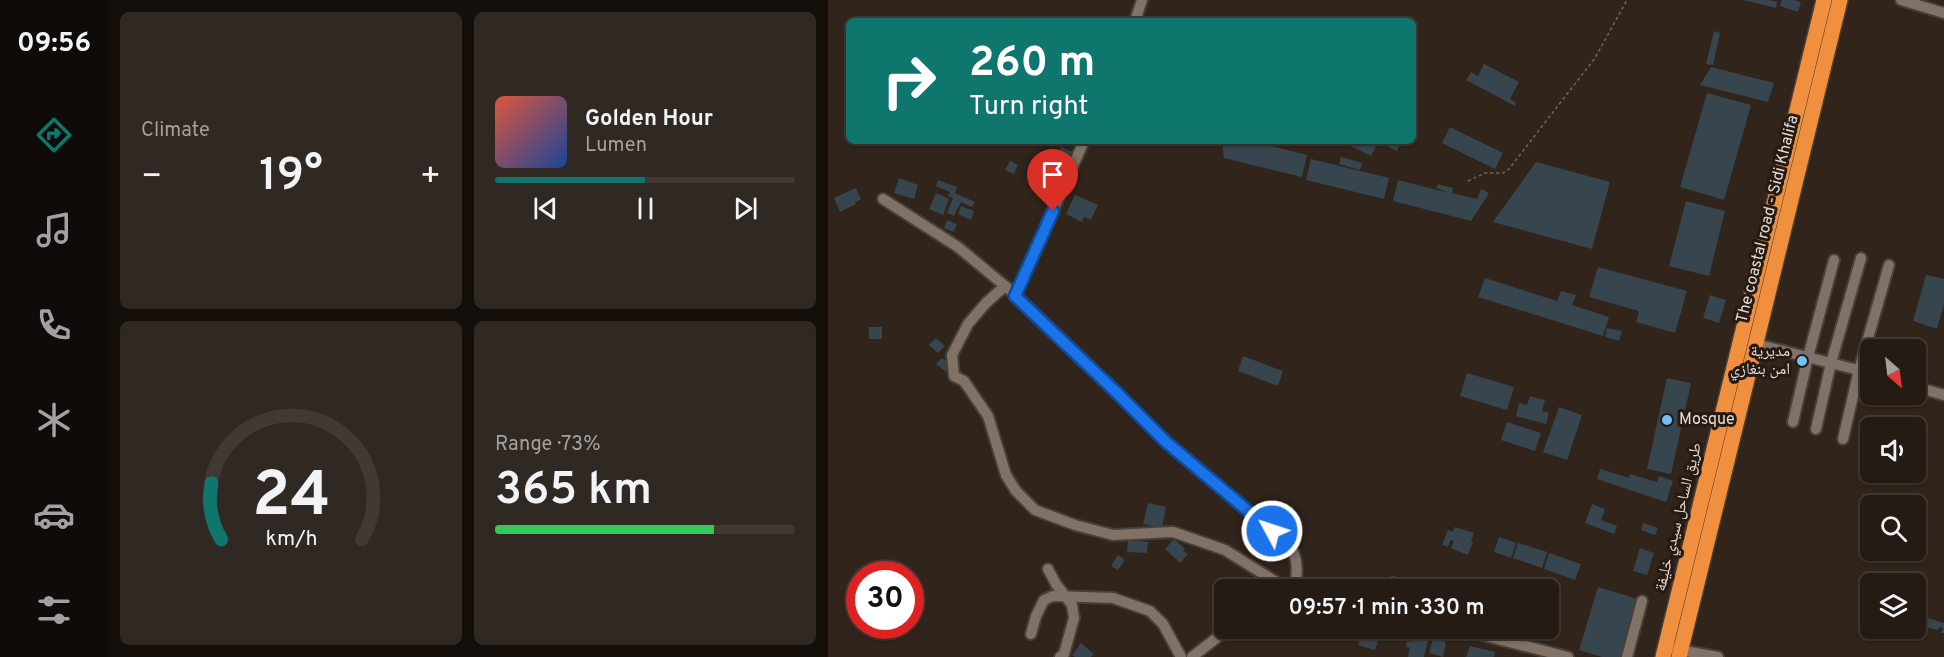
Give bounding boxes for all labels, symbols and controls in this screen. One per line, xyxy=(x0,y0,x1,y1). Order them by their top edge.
text: 09:56 xyxy=(17,27,91,61)
text: 260 m xyxy=(969,38,1095,91)
icon: right xyxy=(870,42,948,120)
text: Turn right xyxy=(969,90,1088,124)
text: Golden Hour xyxy=(585,106,713,133)
street label: The coastal road - Sidi Khalifa xyxy=(1733,113,1803,325)
icon: directions xyxy=(33,114,75,156)
text: Climate xyxy=(141,118,210,144)
text: Lumen xyxy=(585,133,647,159)
text: 19° xyxy=(259,149,323,206)
pin xyxy=(1027,149,1078,211)
text: − xyxy=(141,157,162,199)
text: + xyxy=(420,157,441,199)
icon: arrive xyxy=(1036,158,1069,191)
icon: previous xyxy=(529,192,562,225)
icon: pause xyxy=(629,192,662,225)
icon: next xyxy=(729,192,762,225)
icon: music xyxy=(33,209,75,251)
icon: phone xyxy=(33,304,75,346)
north arrow xyxy=(1860,339,1926,405)
map controls xyxy=(1860,339,1926,639)
place label: مديرية امن بنغازي xyxy=(1730,342,1790,381)
marker: مديرية امن بنغازي xyxy=(1795,354,1809,368)
icon: climate xyxy=(33,399,75,441)
place label: Mosque xyxy=(1679,410,1735,430)
marker: Mosque xyxy=(1660,413,1674,427)
button: sound xyxy=(1860,417,1926,483)
text: Range · 73% xyxy=(495,432,601,458)
street label: طريق الساحل سيدي خليفة xyxy=(1651,441,1708,594)
text: 24 xyxy=(252,459,330,538)
text: 365 km xyxy=(495,463,652,520)
icon: car xyxy=(33,494,75,536)
button: search xyxy=(1860,495,1926,561)
position arrow xyxy=(1240,499,1304,563)
text: km/h xyxy=(265,526,317,553)
speed limit sign: 30 xyxy=(846,561,924,639)
button: layers xyxy=(1860,573,1926,639)
icon: filters xyxy=(33,589,75,631)
text: 09:57 · 1 min · 330 m xyxy=(1288,595,1485,622)

